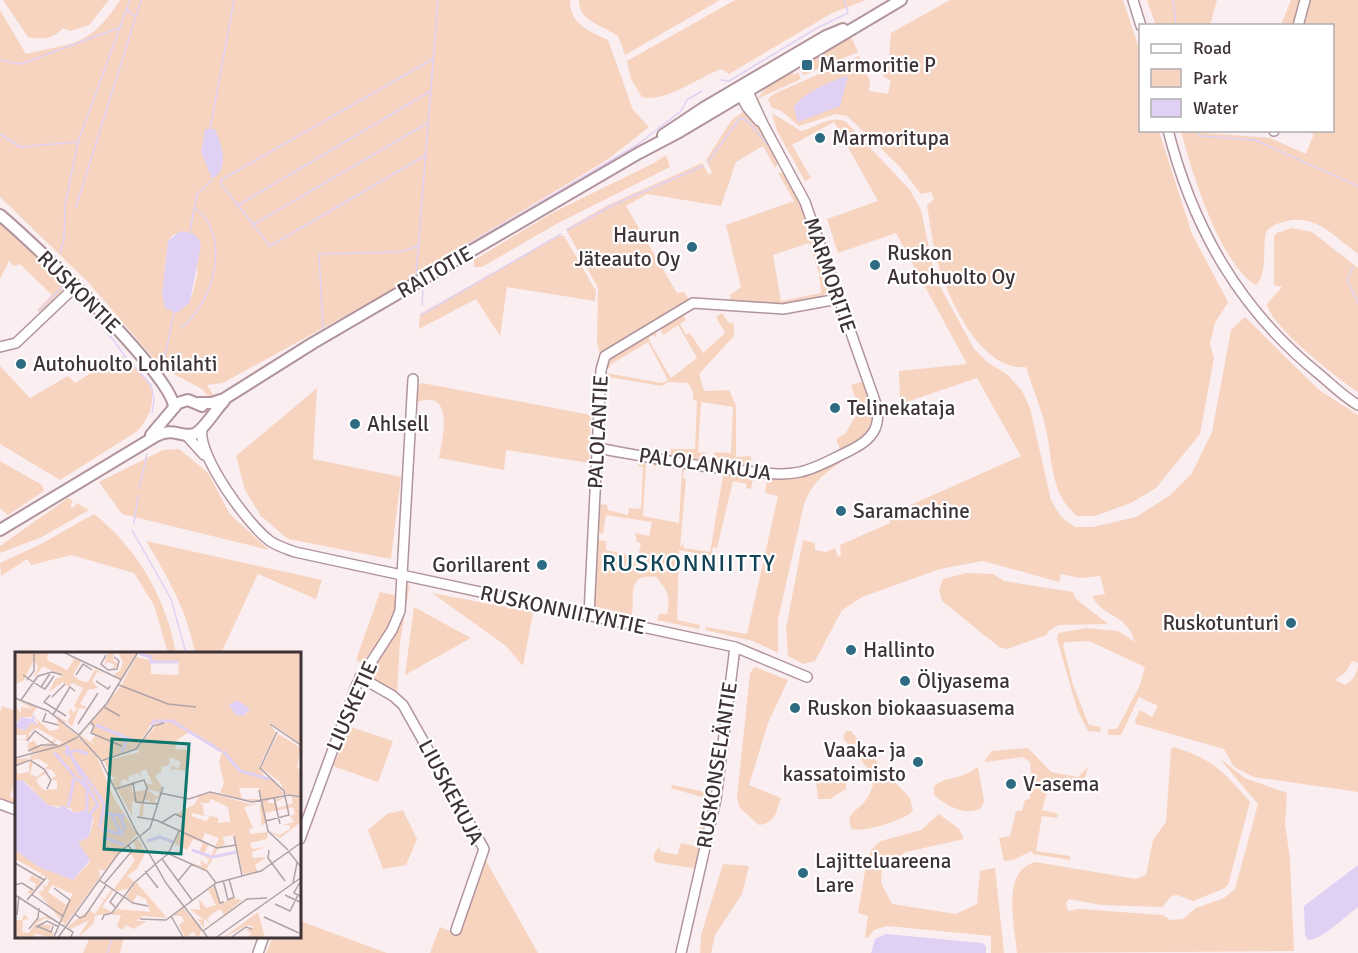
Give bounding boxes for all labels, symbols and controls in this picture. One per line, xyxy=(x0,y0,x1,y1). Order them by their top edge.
legend xyxy=(1139,24,1334,132)
text: Road xyxy=(1193,37,1232,59)
place label: Marmoritie P xyxy=(819,52,936,78)
marker: Marmoritie P xyxy=(800,58,814,72)
text: Park xyxy=(1193,67,1228,89)
text: Water xyxy=(1193,97,1239,119)
place label: Marmoritupa xyxy=(832,125,949,151)
marker: Marmoritupa xyxy=(813,131,827,145)
street label: MARMORITIE xyxy=(798,214,862,336)
place label: Haurun Jäteauto Oy xyxy=(575,222,680,272)
street label: RAITOTIE xyxy=(393,240,477,304)
marker: Haurun Jäteauto Oy xyxy=(685,240,699,254)
place label: Ruskon Autohuolto Oy xyxy=(887,240,1015,290)
street label: RUSKONTIE xyxy=(32,245,126,339)
marker: Ruskon Autohuolto Oy xyxy=(868,258,882,272)
place label: Autohuolto Lohilahti xyxy=(33,351,217,377)
marker: Autohuolto Lohilahti xyxy=(14,357,28,371)
street label: PALOLANTIE xyxy=(582,374,614,490)
place label: Telinekataja xyxy=(847,395,955,421)
marker: Telinekataja xyxy=(828,401,842,415)
place label: Ahlsell xyxy=(367,411,429,437)
marker: Ahlsell xyxy=(348,417,362,431)
street label: PALOLANKUJA xyxy=(637,442,773,486)
place label: Saramachine xyxy=(853,498,970,524)
marker: Saramachine xyxy=(834,504,848,518)
district label: RUSKONNIITTY xyxy=(602,548,776,578)
place label: Gorillarent xyxy=(432,552,530,578)
marker: Gorillarent xyxy=(535,558,549,572)
street label: RUSKONNIITYNTIE xyxy=(478,580,648,640)
place label: Ruskotunturi xyxy=(1162,610,1279,636)
marker: Ruskotunturi xyxy=(1284,616,1298,630)
place label: Hallinto xyxy=(863,637,935,663)
marker: Hallinto xyxy=(844,643,858,657)
inset map xyxy=(15,652,302,938)
street label: LIUSKETIE xyxy=(321,657,383,755)
place label: Öljyasema xyxy=(917,668,1010,694)
marker: Öljyasema xyxy=(898,674,912,688)
street label: RUSKONSELÄNTIE xyxy=(691,680,743,850)
place label: Ruskon biokaasuasema xyxy=(807,695,1015,721)
marker: Ruskon biokaasuasema xyxy=(788,701,802,715)
street label: LIUSKEKUJA xyxy=(413,735,490,849)
place label: Vaaka- ja kassatoimisto xyxy=(783,737,906,787)
marker: Vaaka- ja kassatoimisto xyxy=(911,755,925,769)
place label: V-asema xyxy=(1023,771,1099,797)
marker: V-asema xyxy=(1004,777,1018,791)
place label: Lajitteluareena Lare xyxy=(815,848,951,898)
marker: Lajitteluareena Lare xyxy=(796,866,810,880)

